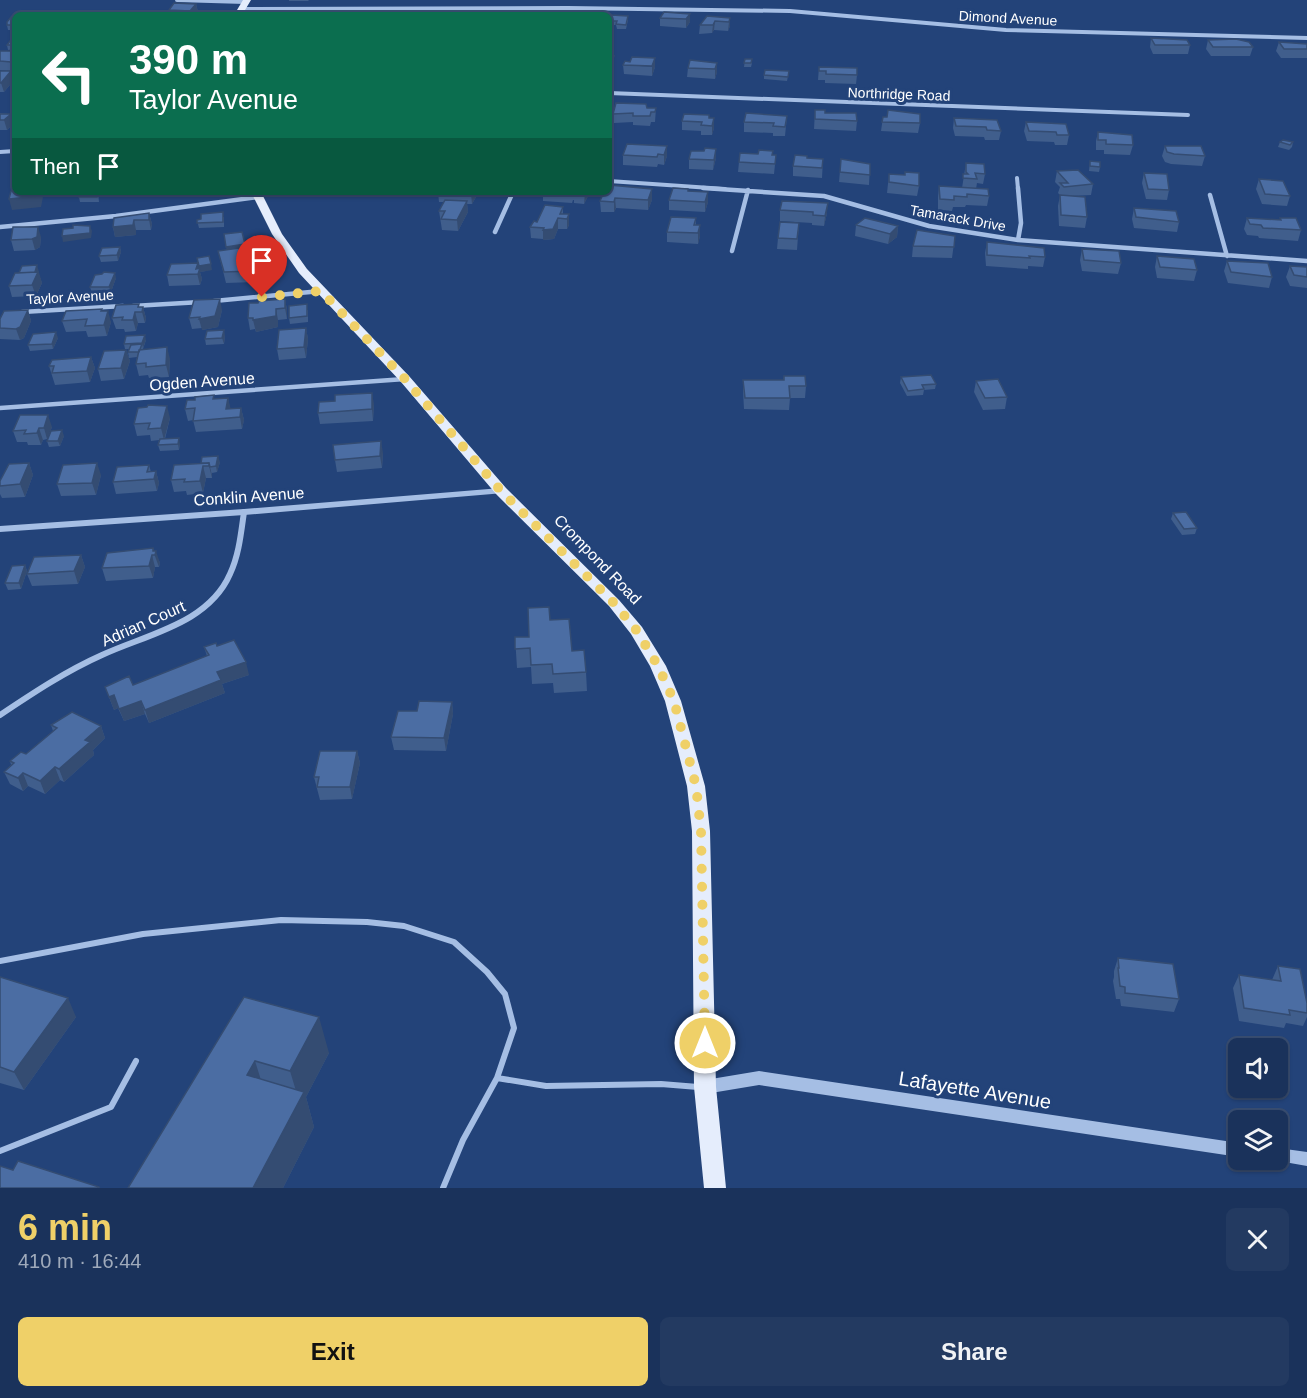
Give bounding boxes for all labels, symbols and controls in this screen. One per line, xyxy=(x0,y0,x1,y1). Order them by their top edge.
street label: Dimond Avenue xyxy=(958,7,1058,29)
icon: left xyxy=(30,36,108,114)
text: 390 m xyxy=(129,36,248,83)
street label: Northridge Road xyxy=(847,84,951,104)
text: Taylor Avenue xyxy=(129,85,298,115)
icon: arrive xyxy=(92,150,125,183)
text: Then xyxy=(30,154,80,179)
street label: Tamarack Drive xyxy=(909,202,1007,234)
pin xyxy=(236,235,287,297)
icon: arrive xyxy=(245,244,278,277)
street label: Taylor Avenue xyxy=(26,287,114,307)
street label: Ogden Avenue xyxy=(149,369,255,394)
street label: Conklin Avenue xyxy=(193,484,305,509)
street label: Crompond Road xyxy=(551,511,645,607)
street label: Adrian Court xyxy=(99,597,188,649)
position arrow xyxy=(673,1011,737,1075)
map controls xyxy=(1228,1038,1288,1170)
button: sound xyxy=(1228,1038,1288,1098)
street label: Lafayette Avenue xyxy=(897,1067,1053,1113)
button: layers xyxy=(1228,1110,1288,1170)
text: 6 min xyxy=(18,1207,112,1248)
button: close xyxy=(1226,1208,1289,1271)
text: 410 m · 16:44 xyxy=(18,1250,141,1272)
button: Exit xyxy=(18,1317,648,1386)
button: Share xyxy=(660,1317,1289,1386)

